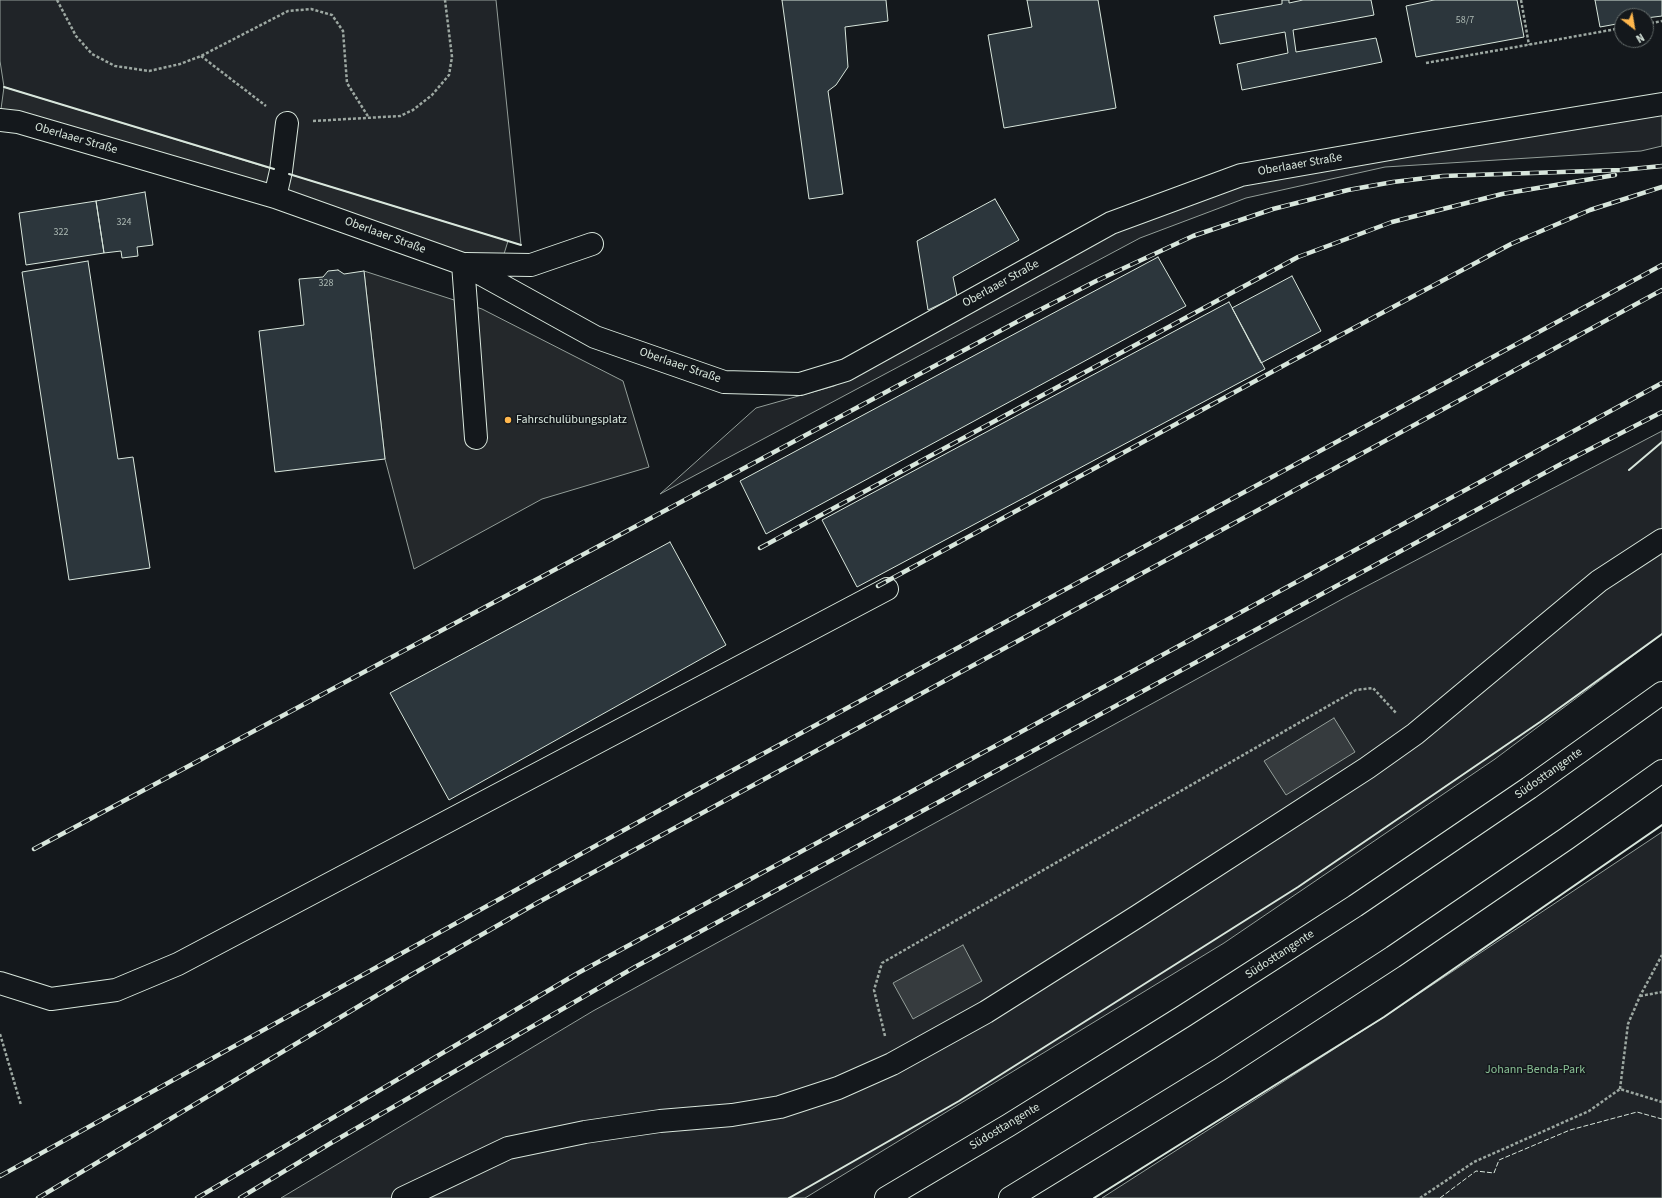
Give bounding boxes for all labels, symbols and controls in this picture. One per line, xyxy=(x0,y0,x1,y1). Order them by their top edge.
north arrow xyxy=(1614,8,1654,48)
house number: 58/7 xyxy=(1456,15,1474,27)
text: N xyxy=(1633,30,1647,46)
street label: Oberlaaer Straße xyxy=(33,120,119,158)
street label: Oberlaaer Straße xyxy=(1257,150,1343,180)
street label: Oberlaaer Straße xyxy=(342,215,428,257)
house number: 324 xyxy=(117,217,131,229)
house number: 322 xyxy=(54,227,68,239)
street label: Oberlaaer Straße xyxy=(960,257,1042,311)
house number: 328 xyxy=(319,278,333,290)
street label: Oberlaaer Straße xyxy=(637,345,723,387)
place label: Fahrschulübungsplatz xyxy=(516,413,627,427)
marker: Fahrschulübungsplatz xyxy=(503,415,513,425)
street label: Südosttangente xyxy=(1512,745,1586,803)
street label: Südosttangente xyxy=(1243,927,1317,983)
park label: Johann-Benda-Park xyxy=(1485,1063,1585,1077)
street label: Südosttangente xyxy=(967,1100,1043,1154)

